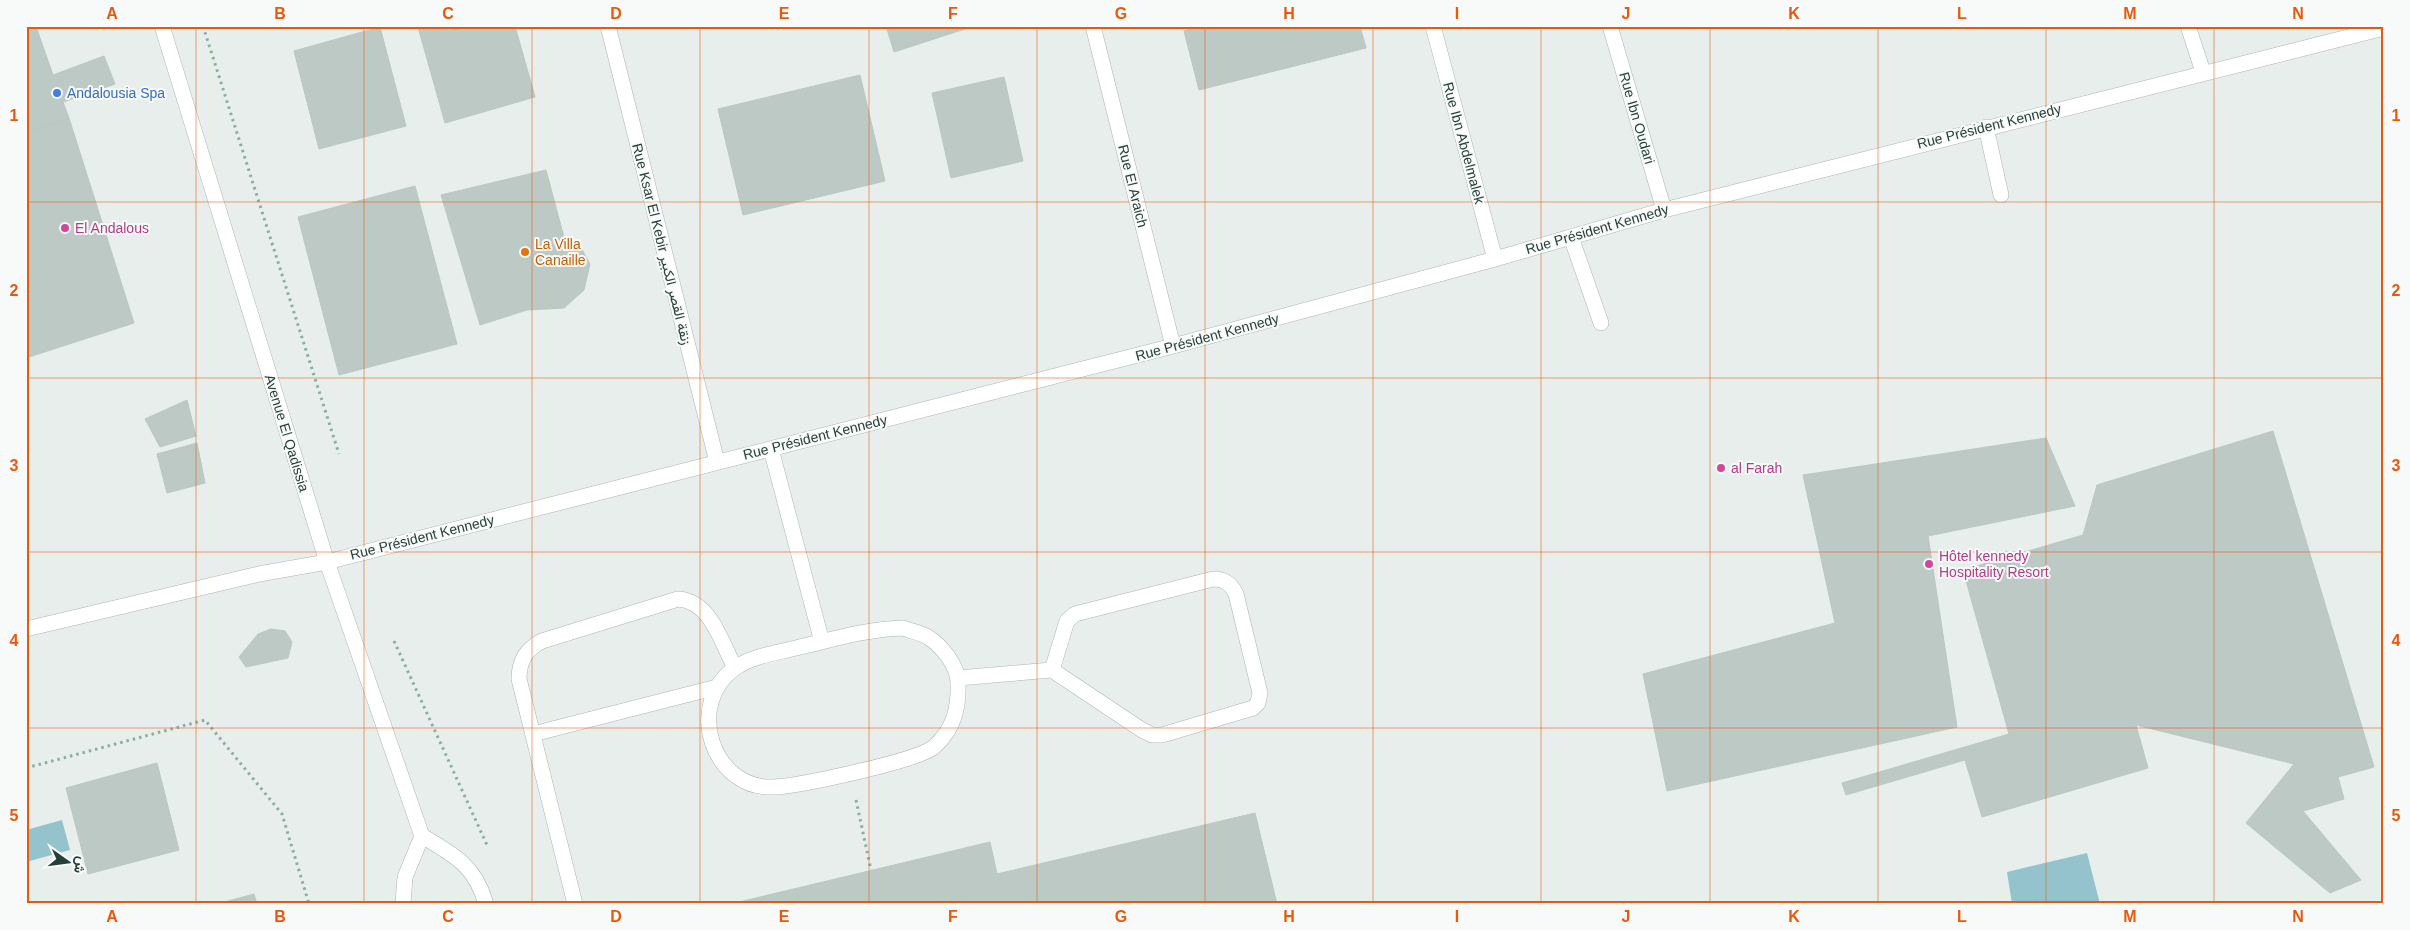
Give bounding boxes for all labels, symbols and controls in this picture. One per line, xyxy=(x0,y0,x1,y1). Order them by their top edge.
text: A xyxy=(106,5,118,22)
text: B xyxy=(274,5,286,22)
text: C xyxy=(442,5,454,22)
text: D xyxy=(610,5,622,22)
text: E xyxy=(779,5,790,22)
text: F xyxy=(948,5,958,22)
text: G xyxy=(1115,5,1127,22)
text: H xyxy=(1283,5,1295,22)
text: I xyxy=(1455,5,1459,22)
text: J xyxy=(1622,5,1630,22)
text: K xyxy=(1788,5,1800,22)
text: L xyxy=(1957,5,1967,22)
text: M xyxy=(2123,5,2137,22)
text: N xyxy=(2292,5,2304,22)
street label: Rue Ibn Oudari xyxy=(1616,70,1658,166)
street label: Rue Ibn Abdelmalek xyxy=(1440,80,1488,207)
place label: Andalousia Spa xyxy=(67,85,165,101)
marker: Andalousia Spa xyxy=(51,87,63,99)
street label: Rue Président Kennedy xyxy=(1915,100,2063,152)
text: 1 xyxy=(10,107,19,124)
text: 1 xyxy=(2392,107,2401,124)
street label: Rue Ksar El Kebir زنقة القصر الكبير xyxy=(628,142,695,347)
street label: Rue El Araich xyxy=(1115,143,1151,229)
street label: Rue Président Kennedy xyxy=(1524,201,1670,257)
place label: El Andalous xyxy=(75,220,149,236)
marker: El Andalous xyxy=(59,222,71,234)
place label: La Villa Canaille xyxy=(535,236,586,268)
marker: La Villa Canaille xyxy=(519,246,531,258)
text: 2 xyxy=(10,282,19,299)
text: 2 xyxy=(2392,282,2401,299)
street label: Rue Président Kennedy xyxy=(1134,310,1280,364)
street label: Avenue El Qadissia xyxy=(262,372,313,494)
street label: Rue Président Kennedy xyxy=(741,411,889,463)
text: 3 xyxy=(10,457,19,474)
text: 3 xyxy=(2392,457,2401,474)
place label: al Farah xyxy=(1731,460,1782,476)
marker: al Farah xyxy=(1715,462,1727,474)
street label: Rue Président Kennedy xyxy=(348,511,496,563)
place label: Hôtel kennedy Hospitality Resort xyxy=(1939,548,2049,580)
marker: Hôtel kennedy Hospitality Resort xyxy=(1923,558,1935,570)
text: 4 xyxy=(10,632,19,649)
text: 4 xyxy=(2392,632,2401,649)
text: 5 xyxy=(10,807,19,824)
text: 5 xyxy=(2392,807,2401,824)
north arrow xyxy=(42,838,92,888)
text: ش xyxy=(70,855,90,875)
text: A xyxy=(106,908,118,925)
text: B xyxy=(274,908,286,925)
text: C xyxy=(442,908,454,925)
text: D xyxy=(610,908,622,925)
text: E xyxy=(779,908,790,925)
text: F xyxy=(948,908,958,925)
text: G xyxy=(1115,908,1127,925)
text: H xyxy=(1283,908,1295,925)
text: I xyxy=(1455,908,1459,925)
text: J xyxy=(1622,908,1630,925)
text: K xyxy=(1788,908,1800,925)
text: L xyxy=(1957,908,1967,925)
text: M xyxy=(2123,908,2137,925)
text: N xyxy=(2292,908,2304,925)

